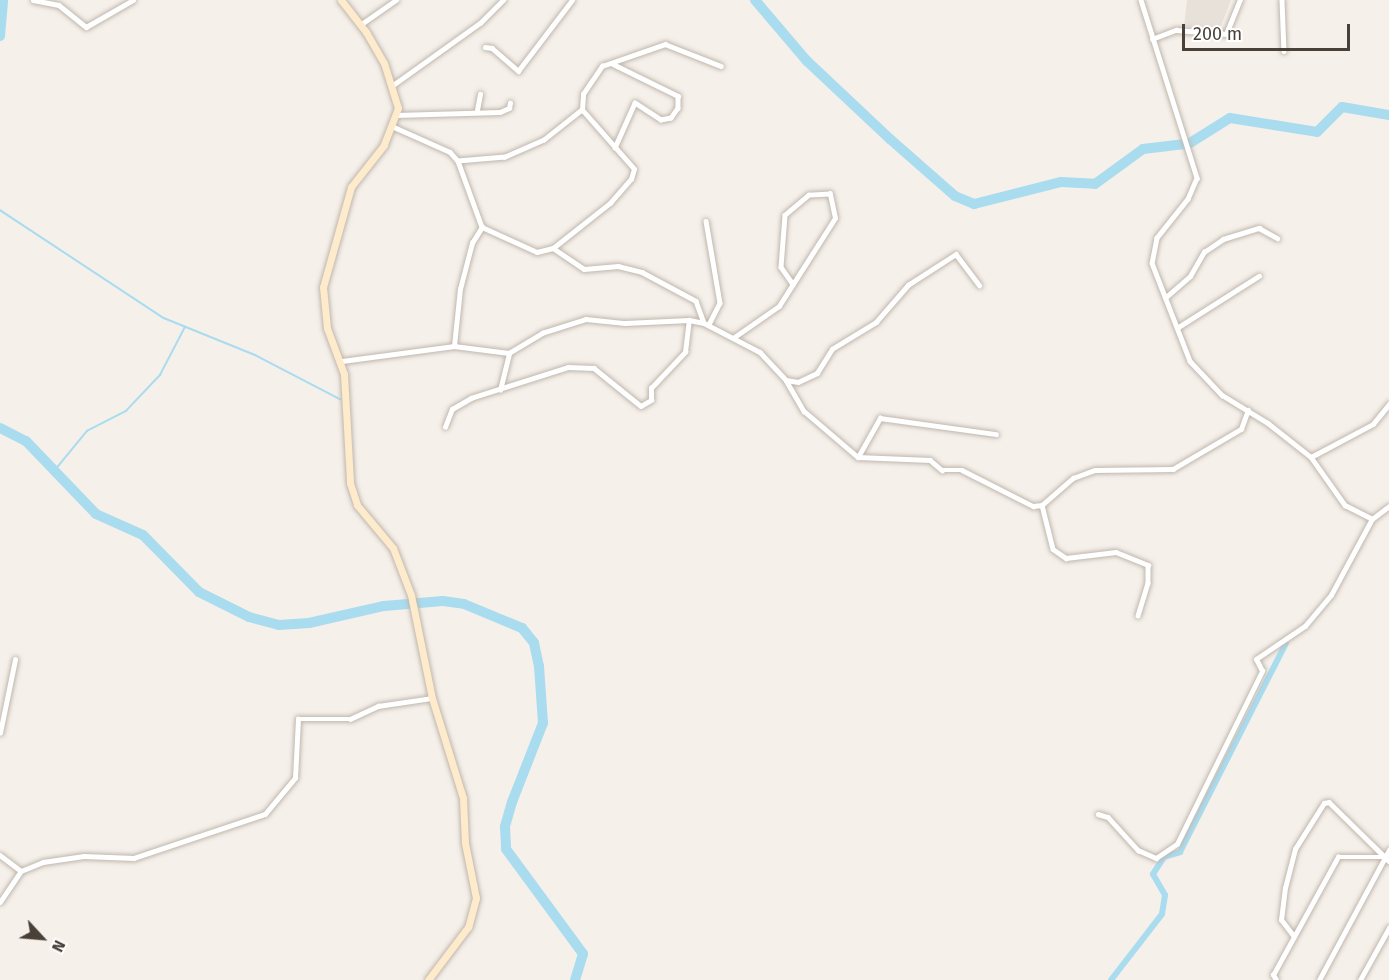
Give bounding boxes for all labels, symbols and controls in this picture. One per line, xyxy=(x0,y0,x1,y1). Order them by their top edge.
scale bar xyxy=(1185,12,1353,50)
text: 200 m xyxy=(1193,23,1242,45)
north arrow xyxy=(12,908,72,968)
text: N xyxy=(48,937,69,955)

